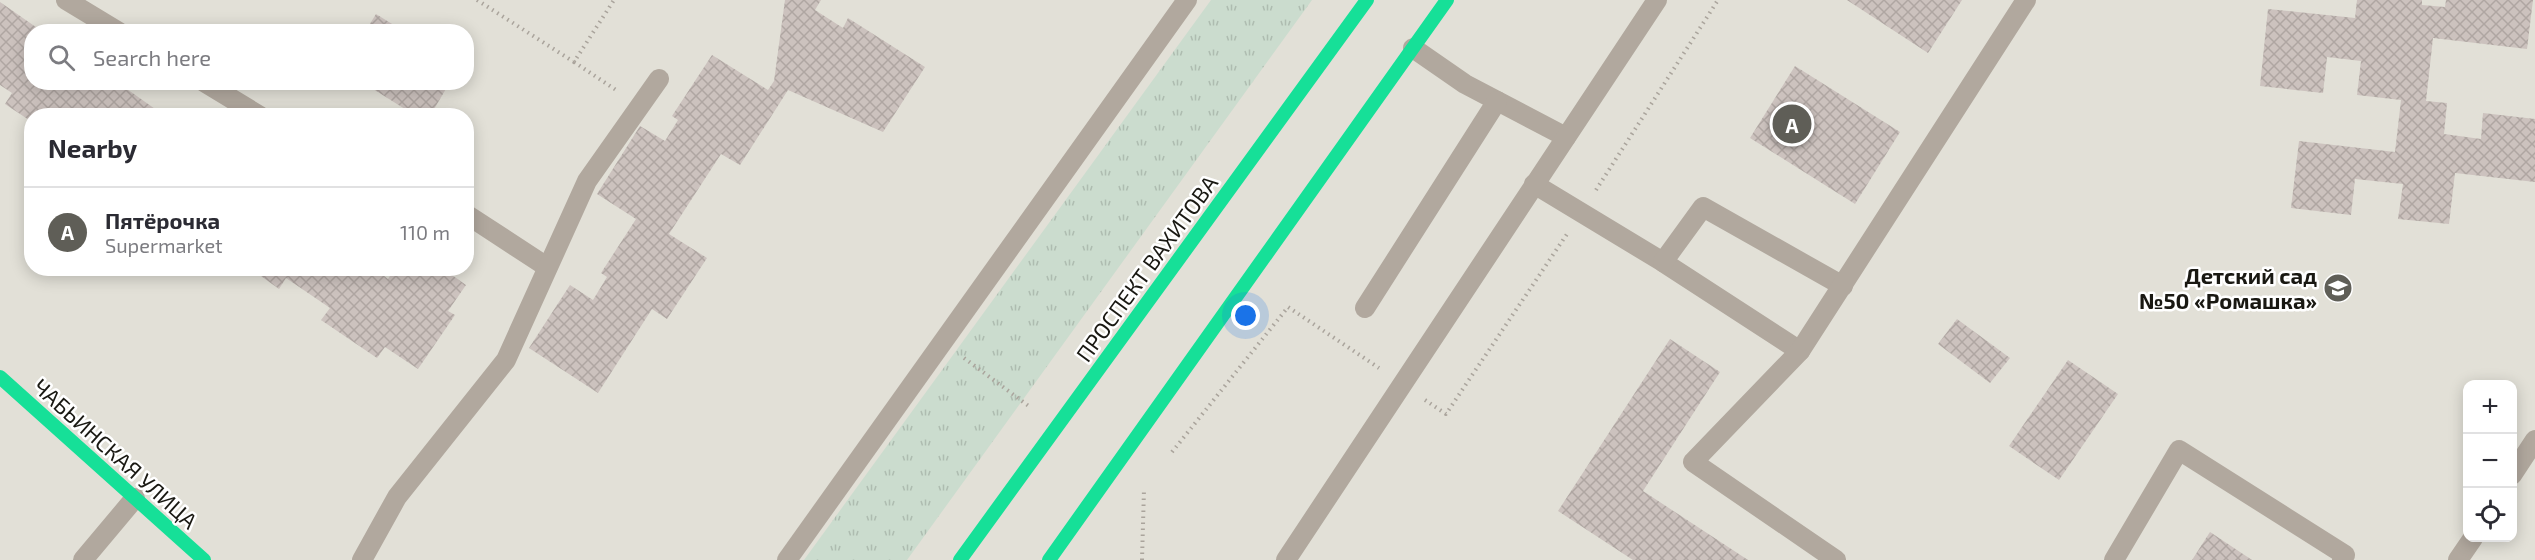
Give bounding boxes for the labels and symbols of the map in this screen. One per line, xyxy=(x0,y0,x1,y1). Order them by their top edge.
pin: A xyxy=(1772,102,1812,146)
street label: ПРОСПЕКТ ВАХИТОВА xyxy=(1070,170,1222,366)
place label: Детский сад №50 «Ромашка» xyxy=(2139,262,2317,313)
school or university icon: Детский сад №50 «Ромашка» xyxy=(2322,272,2354,304)
your location xyxy=(1231,301,1260,330)
street label: ЧАБЬИНСКАЯ УЛИЦА xyxy=(29,373,203,534)

